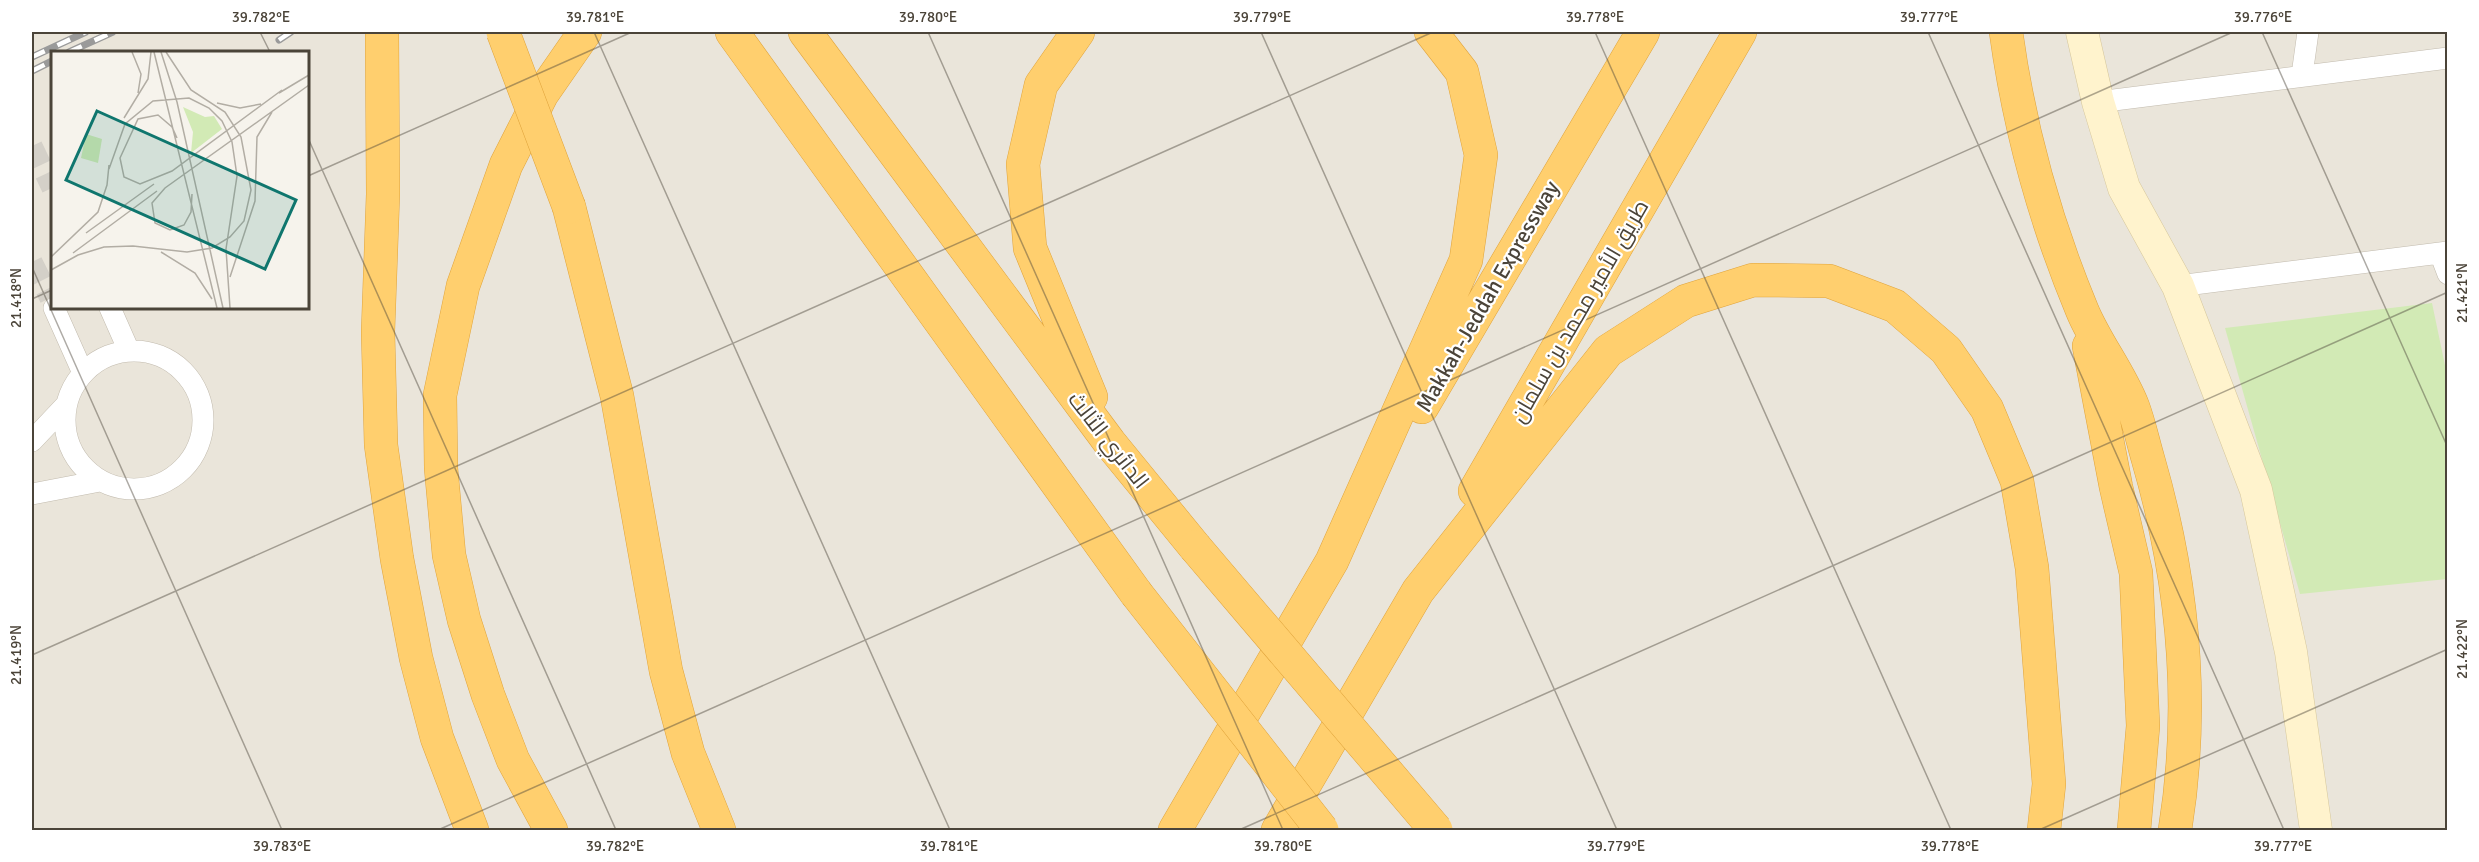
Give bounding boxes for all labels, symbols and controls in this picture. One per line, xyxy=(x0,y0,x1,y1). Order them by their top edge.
text: 39.782°E xyxy=(232,8,290,26)
text: 39.781°E xyxy=(566,8,624,26)
text: 39.780°E xyxy=(899,8,957,26)
text: 39.779°E xyxy=(1233,8,1291,26)
text: 39.778°E xyxy=(1566,8,1624,26)
text: 39.777°E xyxy=(1900,8,1958,26)
text: 39.776°E xyxy=(2234,8,2292,26)
inset map xyxy=(51,51,309,309)
street label: Makkah-Jeddah Expressway xyxy=(1410,175,1565,417)
street label: طريق الأمير محمد بن سلمان xyxy=(1504,195,1654,428)
text: 21.421°N xyxy=(2453,263,2471,323)
text: 21.418°N xyxy=(7,268,25,328)
street label: الدائري الثالث xyxy=(1060,386,1155,496)
text: 21.422°N xyxy=(2453,619,2471,679)
text: 21.419°N xyxy=(7,625,25,685)
text: 39.783°E xyxy=(253,837,311,855)
text: 39.782°E xyxy=(586,837,644,855)
text: 39.781°E xyxy=(920,837,978,855)
text: 39.780°E xyxy=(1254,837,1312,855)
text: 39.779°E xyxy=(1587,837,1645,855)
text: 39.778°E xyxy=(1921,837,1979,855)
text: 39.777°E xyxy=(2254,837,2312,855)

